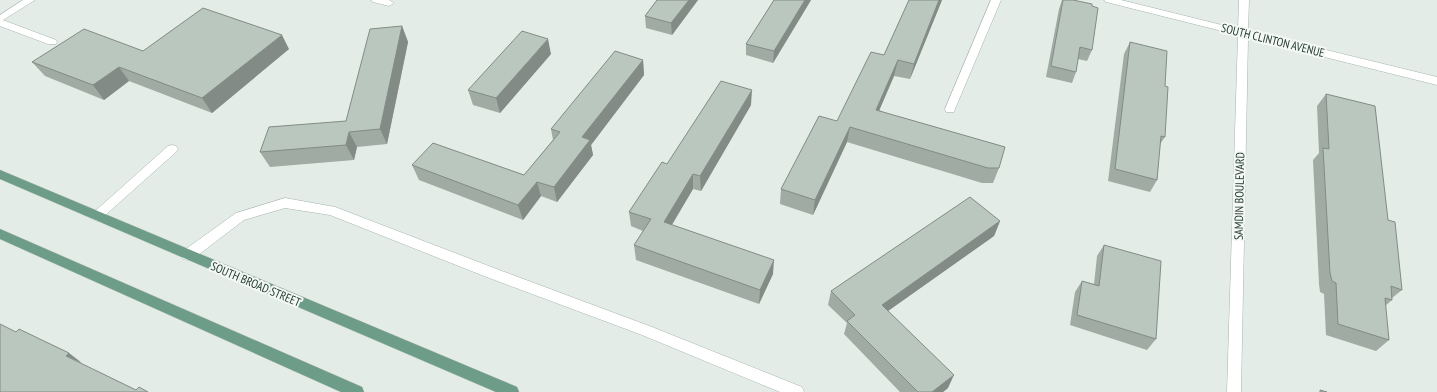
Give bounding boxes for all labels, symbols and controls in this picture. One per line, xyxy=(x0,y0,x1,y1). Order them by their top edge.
street label: SOUTH CLINTON AVENUE xyxy=(1220,20,1326,60)
street label: SAMDIN BOULEVARD xyxy=(1231,152,1247,240)
street label: SOUTH BROAD STREET xyxy=(209,258,304,310)

